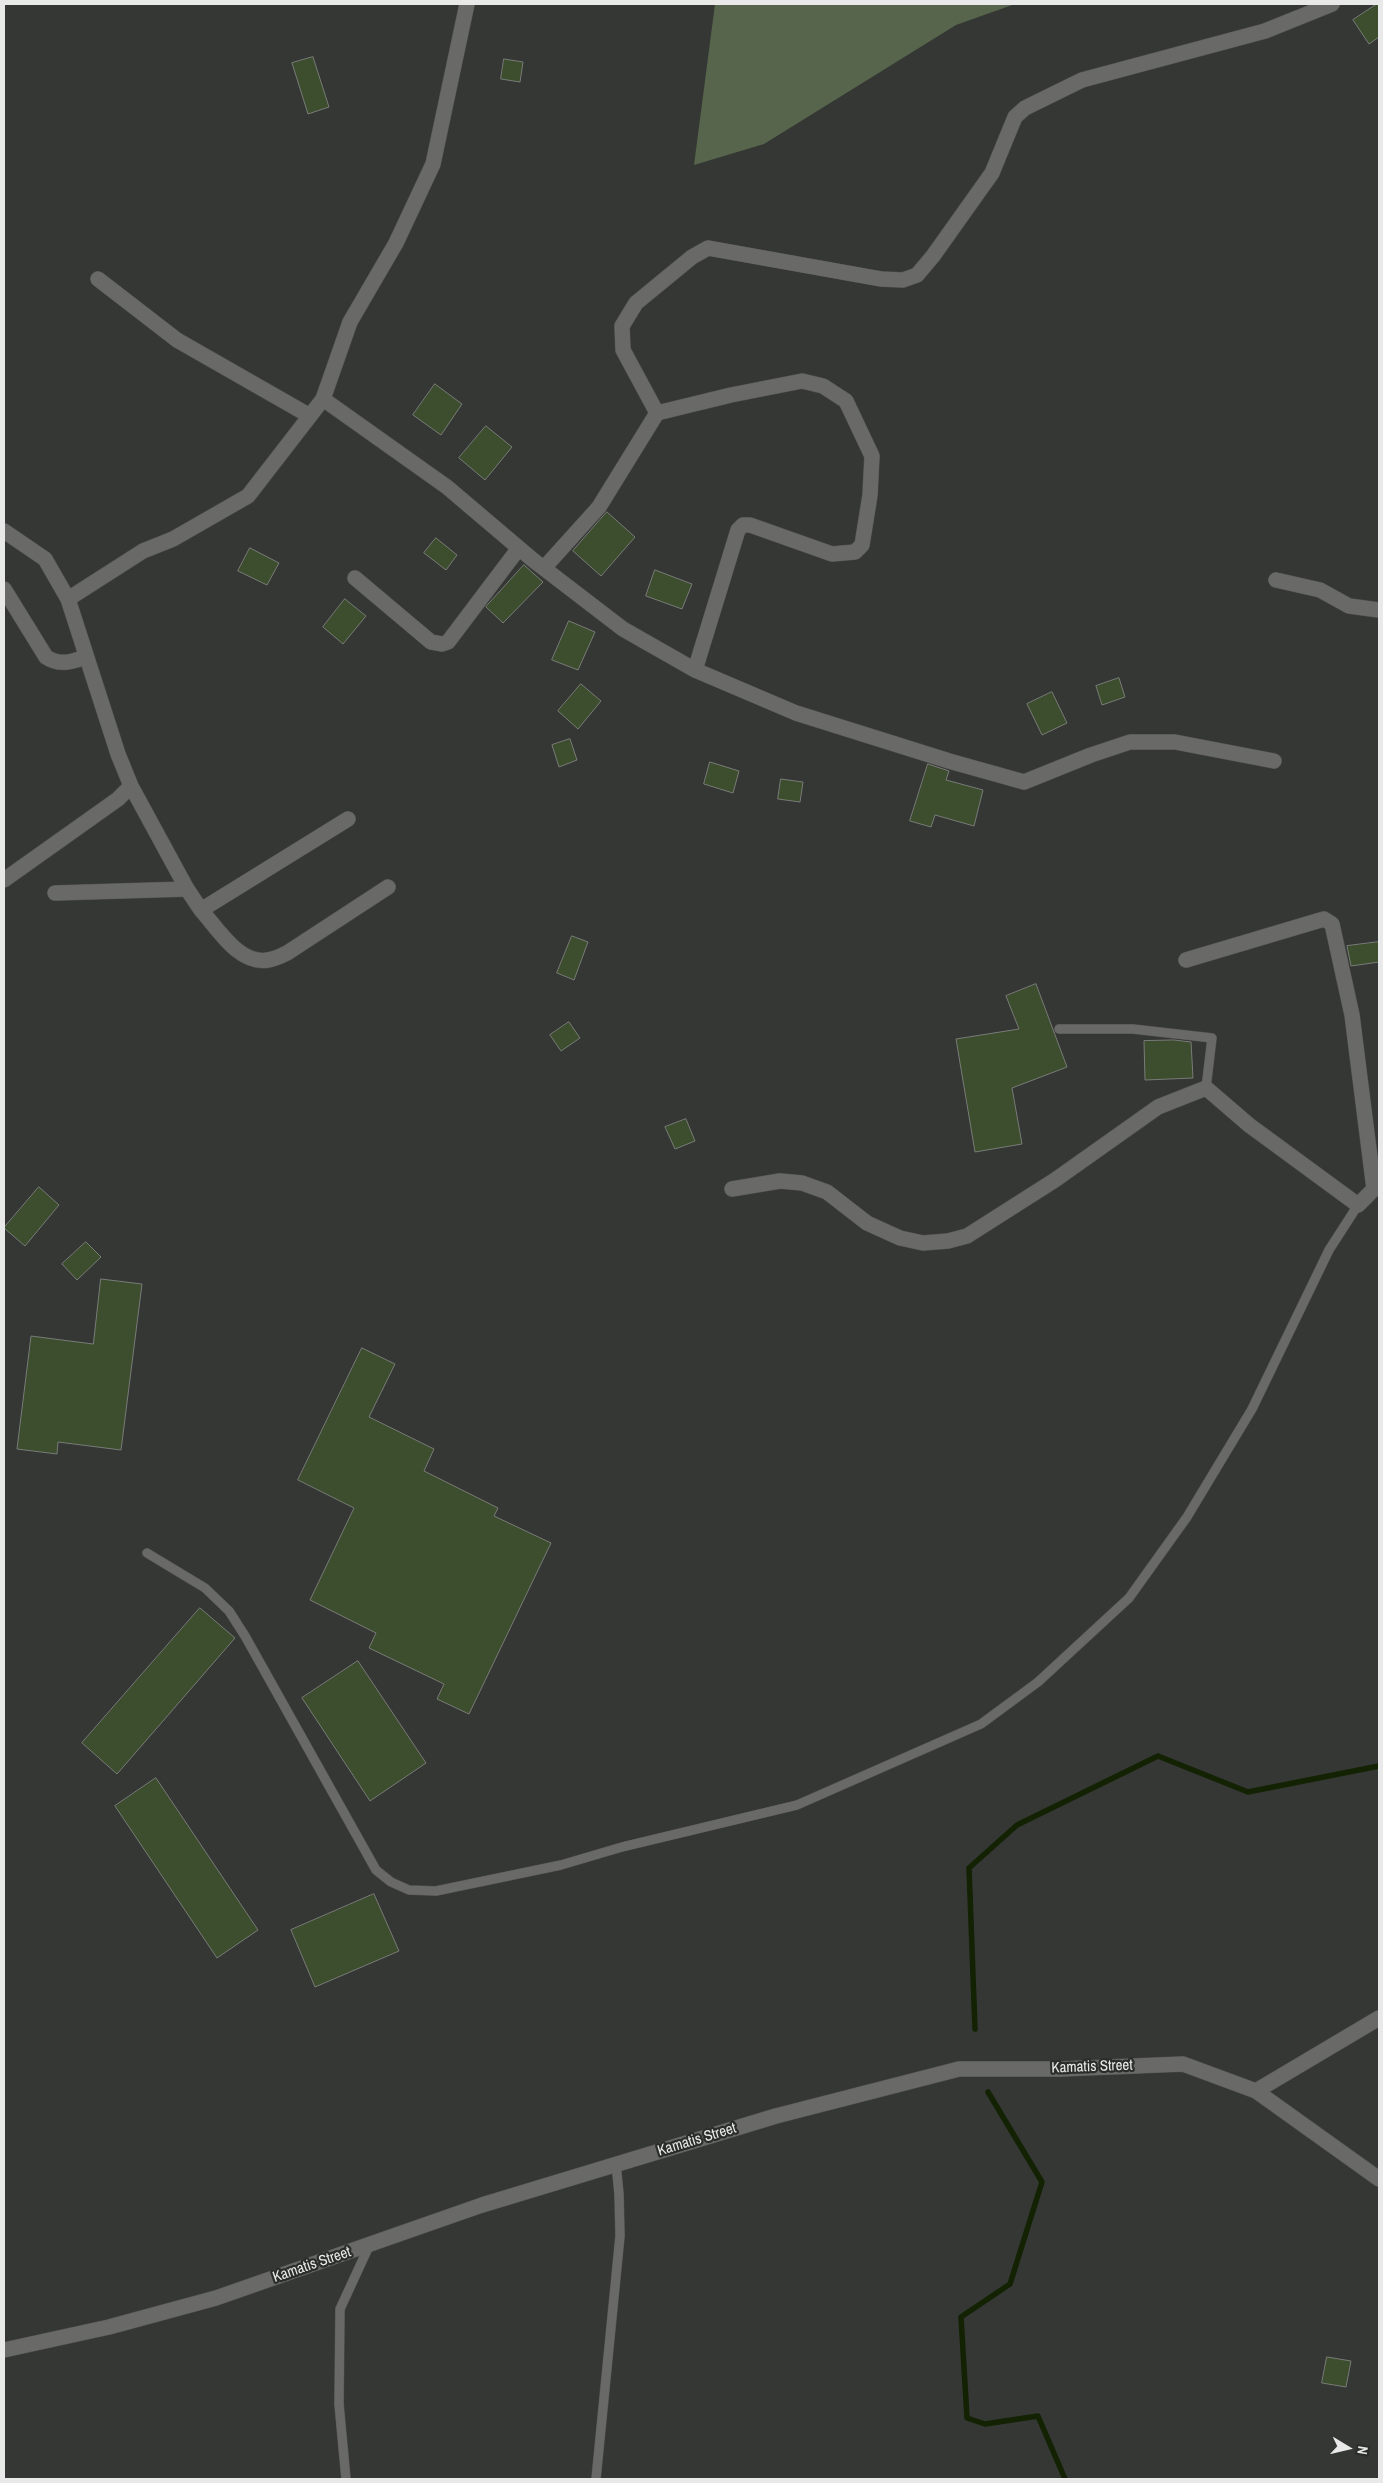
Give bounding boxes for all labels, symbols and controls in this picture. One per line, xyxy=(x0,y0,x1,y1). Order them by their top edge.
street label: Kamatis Street xyxy=(1051,2057,1133,2077)
street label: Kamatis Street xyxy=(655,2119,739,2161)
street label: Kamatis Street xyxy=(271,2243,353,2287)
north arrow xyxy=(1323,2423,1373,2473)
text: N xyxy=(1353,2445,1372,2456)

